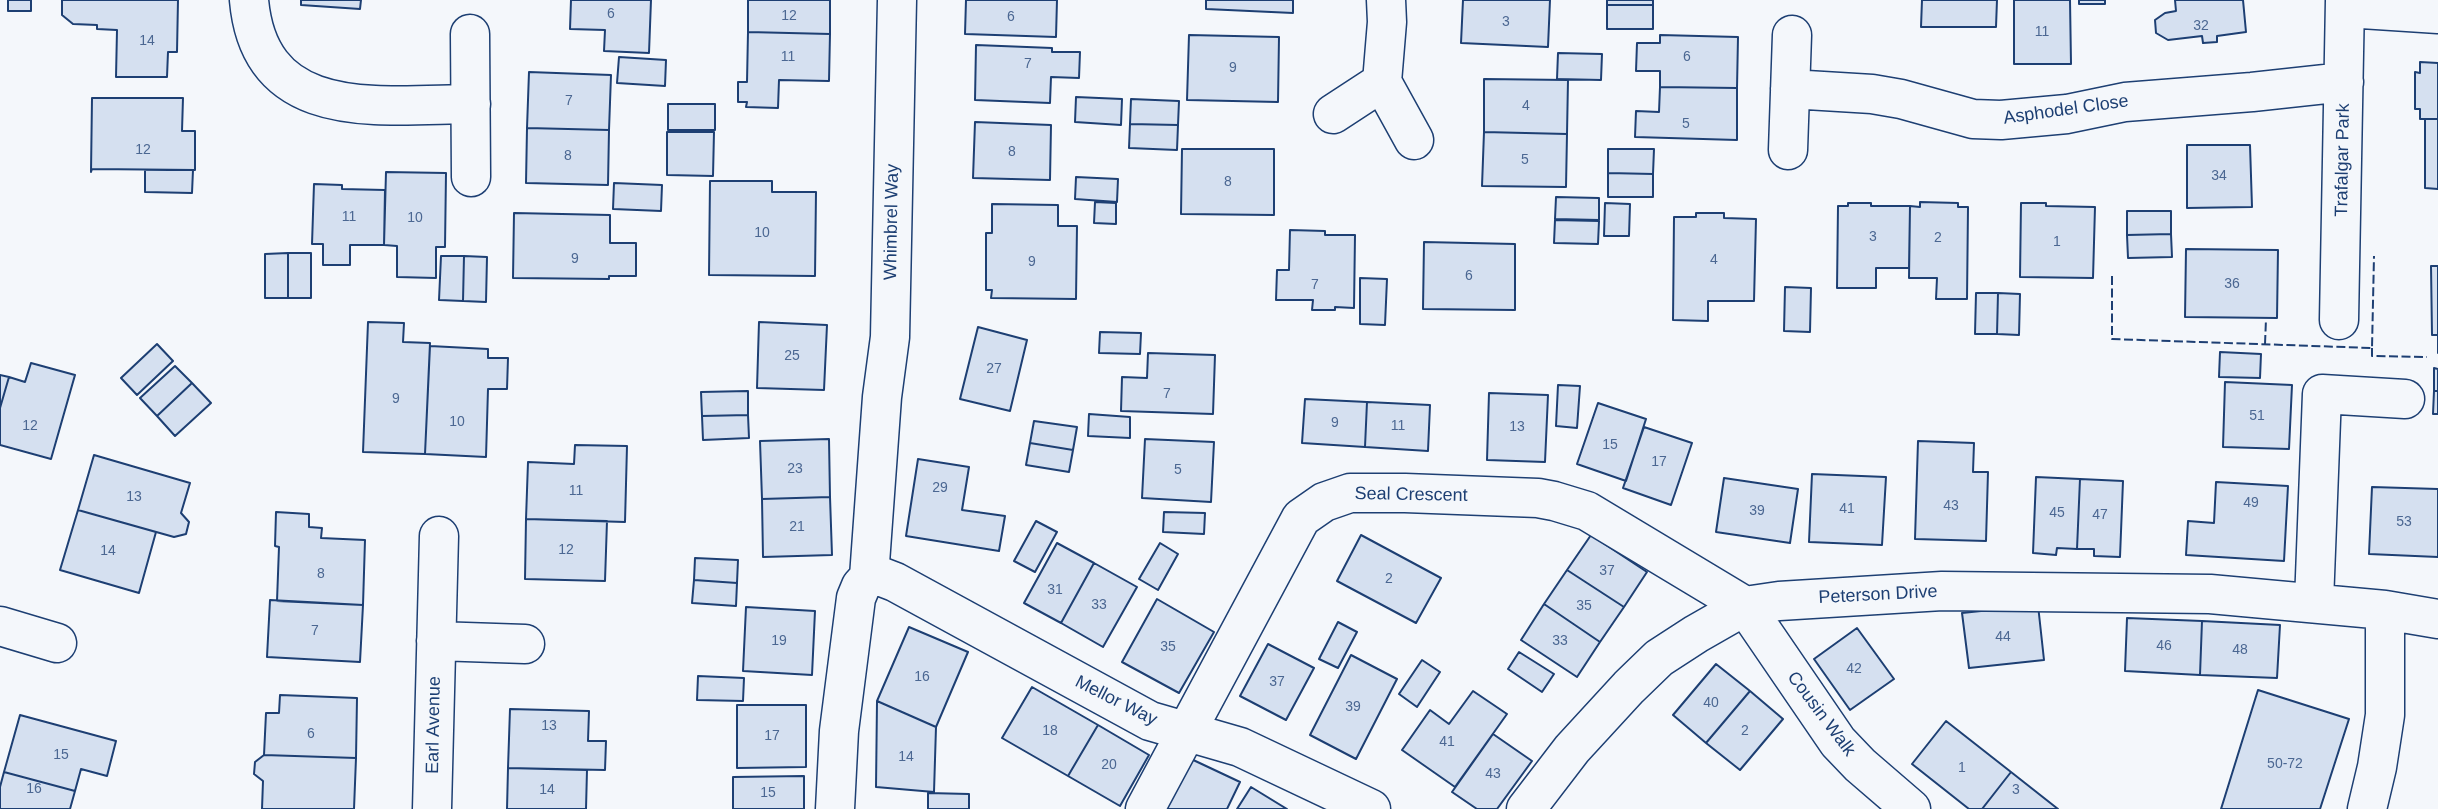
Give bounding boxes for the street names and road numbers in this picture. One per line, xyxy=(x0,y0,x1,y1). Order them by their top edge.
street label: Asphodel Close xyxy=(2002,91,2130,129)
street label: Trafalgar Park xyxy=(2331,103,2355,217)
street label: Whimbrel Way xyxy=(880,164,904,280)
street label: Seal Crescent xyxy=(1354,483,1468,507)
street label: Peterson Drive xyxy=(1818,581,1938,609)
street label: Cousin Walk xyxy=(1782,667,1860,761)
street label: Mellor Way xyxy=(1071,671,1161,731)
street label: Earl Avenue xyxy=(422,676,446,774)

